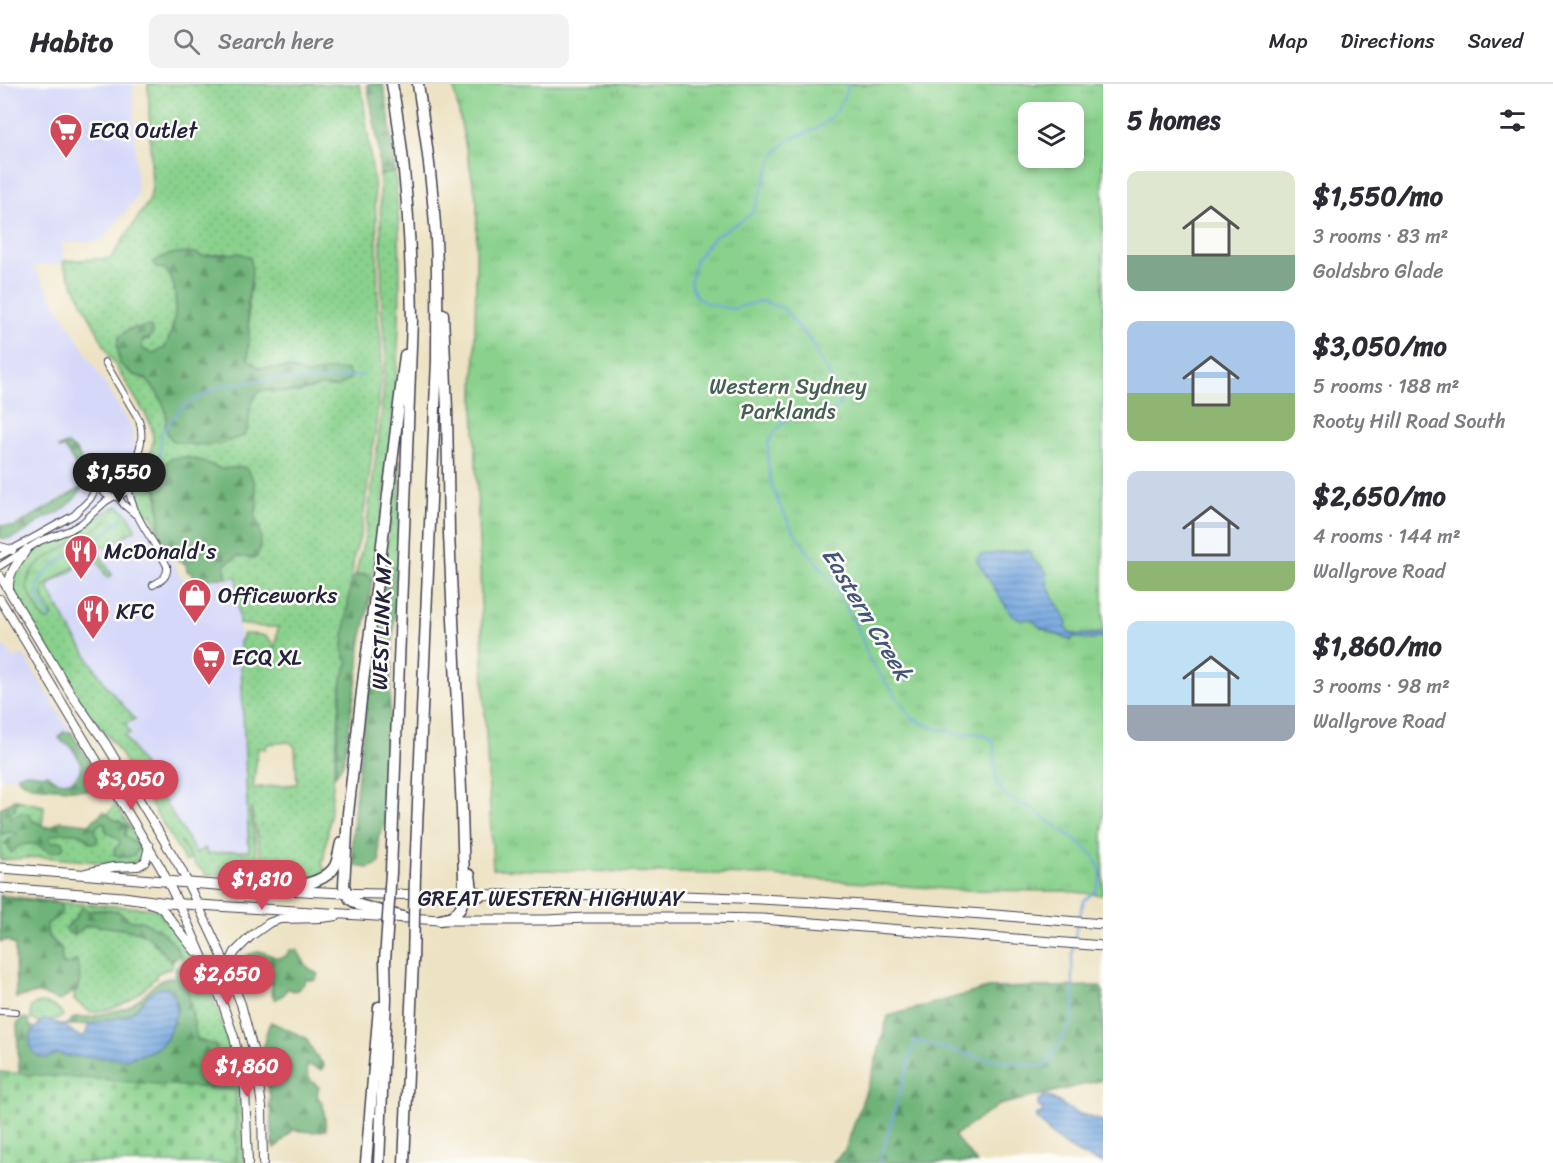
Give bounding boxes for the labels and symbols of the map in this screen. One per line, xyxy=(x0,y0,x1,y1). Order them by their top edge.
place label: ECQ Outlet xyxy=(89,111,198,150)
supermarket icon: ECQ Outlet xyxy=(48,112,84,159)
park label: Western Sydney Parklands xyxy=(709,367,867,431)
pin: $1,550 xyxy=(70,453,168,504)
place label: McDonald's xyxy=(104,532,217,571)
restaurant icon: McDonald's xyxy=(63,533,99,580)
water label: Eastern Creek xyxy=(810,539,924,690)
street label: WESTLINK M7 xyxy=(360,552,403,691)
place label: Officeworks xyxy=(218,576,338,615)
shop icon: Officeworks xyxy=(177,577,213,624)
place label: KFC xyxy=(116,592,155,631)
restaurant icon: KFC xyxy=(75,593,111,640)
place label: ECQ XL xyxy=(232,638,302,677)
supermarket icon: ECQ XL xyxy=(191,639,227,686)
pin: $3,050 xyxy=(82,760,180,811)
pin: $1,810 xyxy=(213,860,311,911)
street label: GREAT WESTERN HIGHWAY xyxy=(418,879,686,918)
pin: $2,650 xyxy=(178,955,276,1006)
pin: $1,860 xyxy=(198,1047,296,1098)

